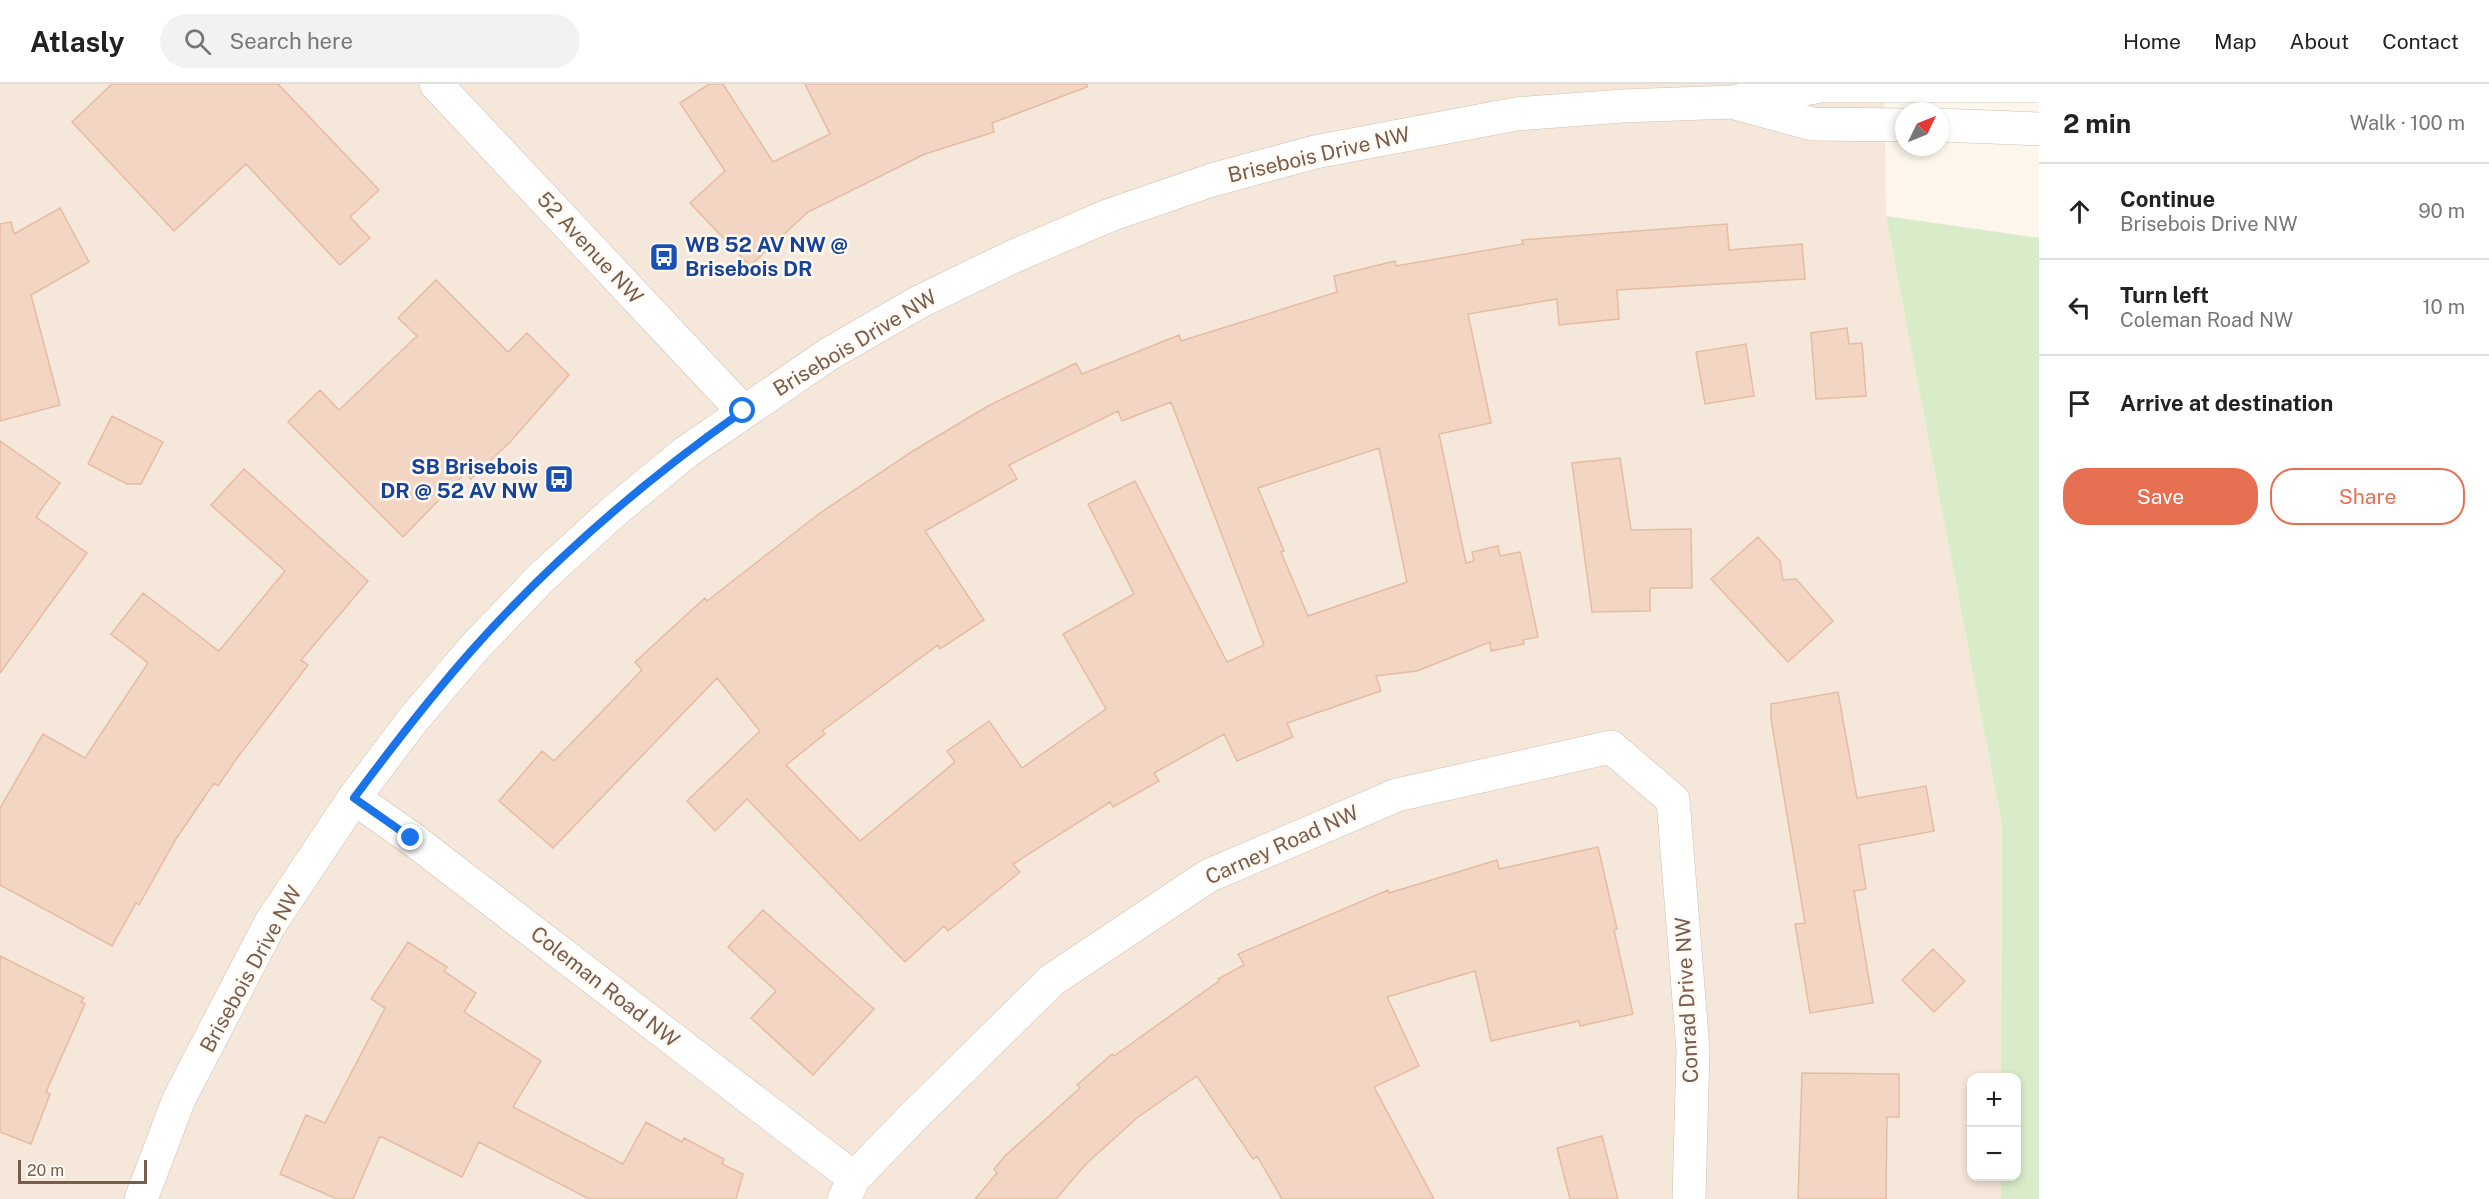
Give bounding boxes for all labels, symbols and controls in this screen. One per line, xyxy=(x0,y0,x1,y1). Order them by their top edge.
search box xyxy=(160,14,580,68)
text: Atlasly xyxy=(30,25,124,58)
icon: search xyxy=(181,25,214,58)
text: Search here xyxy=(229,28,353,54)
text: Home xyxy=(2123,29,2181,54)
text: Map xyxy=(2214,29,2257,54)
text: About xyxy=(2290,29,2349,54)
text: Contact xyxy=(2382,29,2459,54)
north arrow xyxy=(1895,102,1949,156)
text: 2 min xyxy=(2063,108,2131,139)
text: Walk · 100 m xyxy=(2350,111,2465,135)
street label: Brisebois Drive NW xyxy=(1225,121,1412,188)
street label: 52 Avenue NW xyxy=(532,186,649,309)
text: Continue xyxy=(2120,186,2215,212)
icon: ahead xyxy=(2063,195,2096,228)
text: 90 m xyxy=(2418,199,2465,223)
text: Brisebois Drive NW xyxy=(2120,212,2297,236)
place label: WB 52 AV NW @ Brisebois DR xyxy=(685,232,848,281)
bus stop icon: WB 52 AV NW @ Brisebois DR xyxy=(648,241,680,273)
text: Turn left xyxy=(2120,282,2209,308)
street label: Brisebois Drive NW xyxy=(768,284,941,401)
icon: left xyxy=(2063,291,2096,324)
text: 10 m xyxy=(2422,295,2465,319)
text: Coleman Road NW xyxy=(2120,308,2293,332)
icon: arrive xyxy=(2063,387,2096,420)
text: Arrive at destination xyxy=(2120,390,2333,416)
route start xyxy=(729,397,755,423)
place label: SB Brisebois DR @ 52 AV NW xyxy=(380,454,538,503)
bus stop icon: SB Brisebois DR @ 52 AV NW xyxy=(543,463,575,495)
button: Save xyxy=(2063,468,2258,525)
button: Share xyxy=(2270,468,2465,525)
street label: Carney Road NW xyxy=(1201,800,1362,890)
route end xyxy=(397,824,423,850)
street label: Brisebois Drive NW xyxy=(194,881,307,1056)
street label: Conrad Drive NW xyxy=(1670,916,1703,1084)
street label: Coleman Road NW xyxy=(526,921,685,1052)
map controls xyxy=(1967,1073,2021,1181)
button: + xyxy=(1967,1073,2021,1127)
button: − xyxy=(1967,1127,2021,1181)
scale bar xyxy=(18,1157,147,1184)
text: 20 m xyxy=(27,1161,64,1180)

